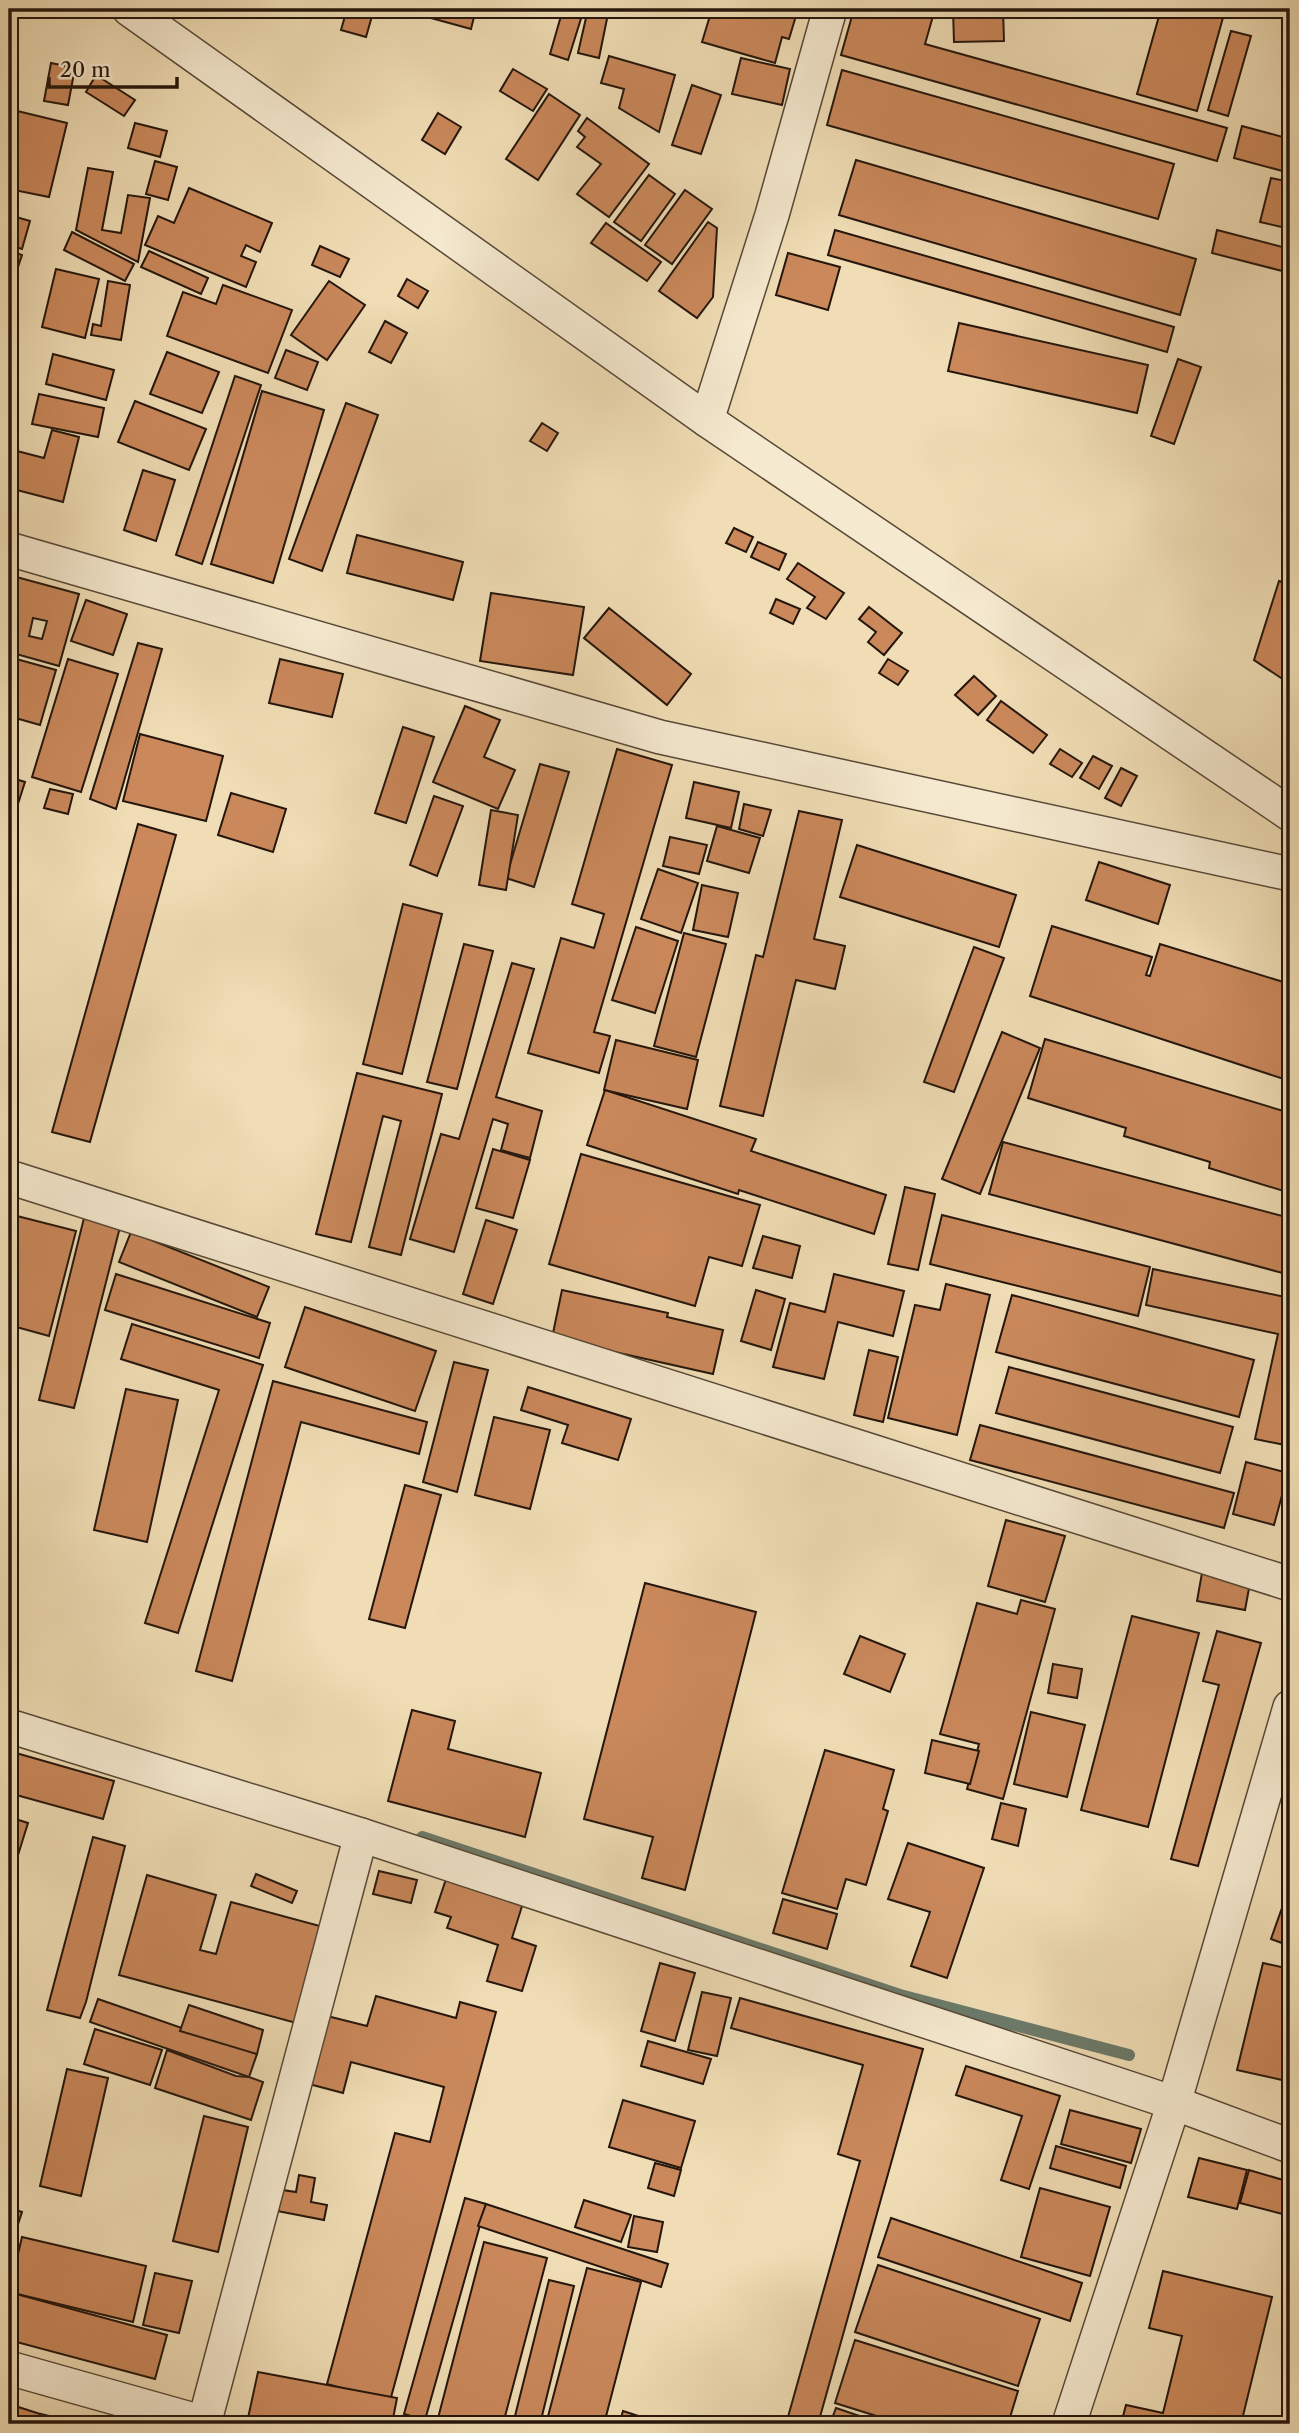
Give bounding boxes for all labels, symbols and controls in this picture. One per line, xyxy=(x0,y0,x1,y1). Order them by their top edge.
scale bar xyxy=(49,46,177,90)
text: 20 m xyxy=(60,57,111,82)

